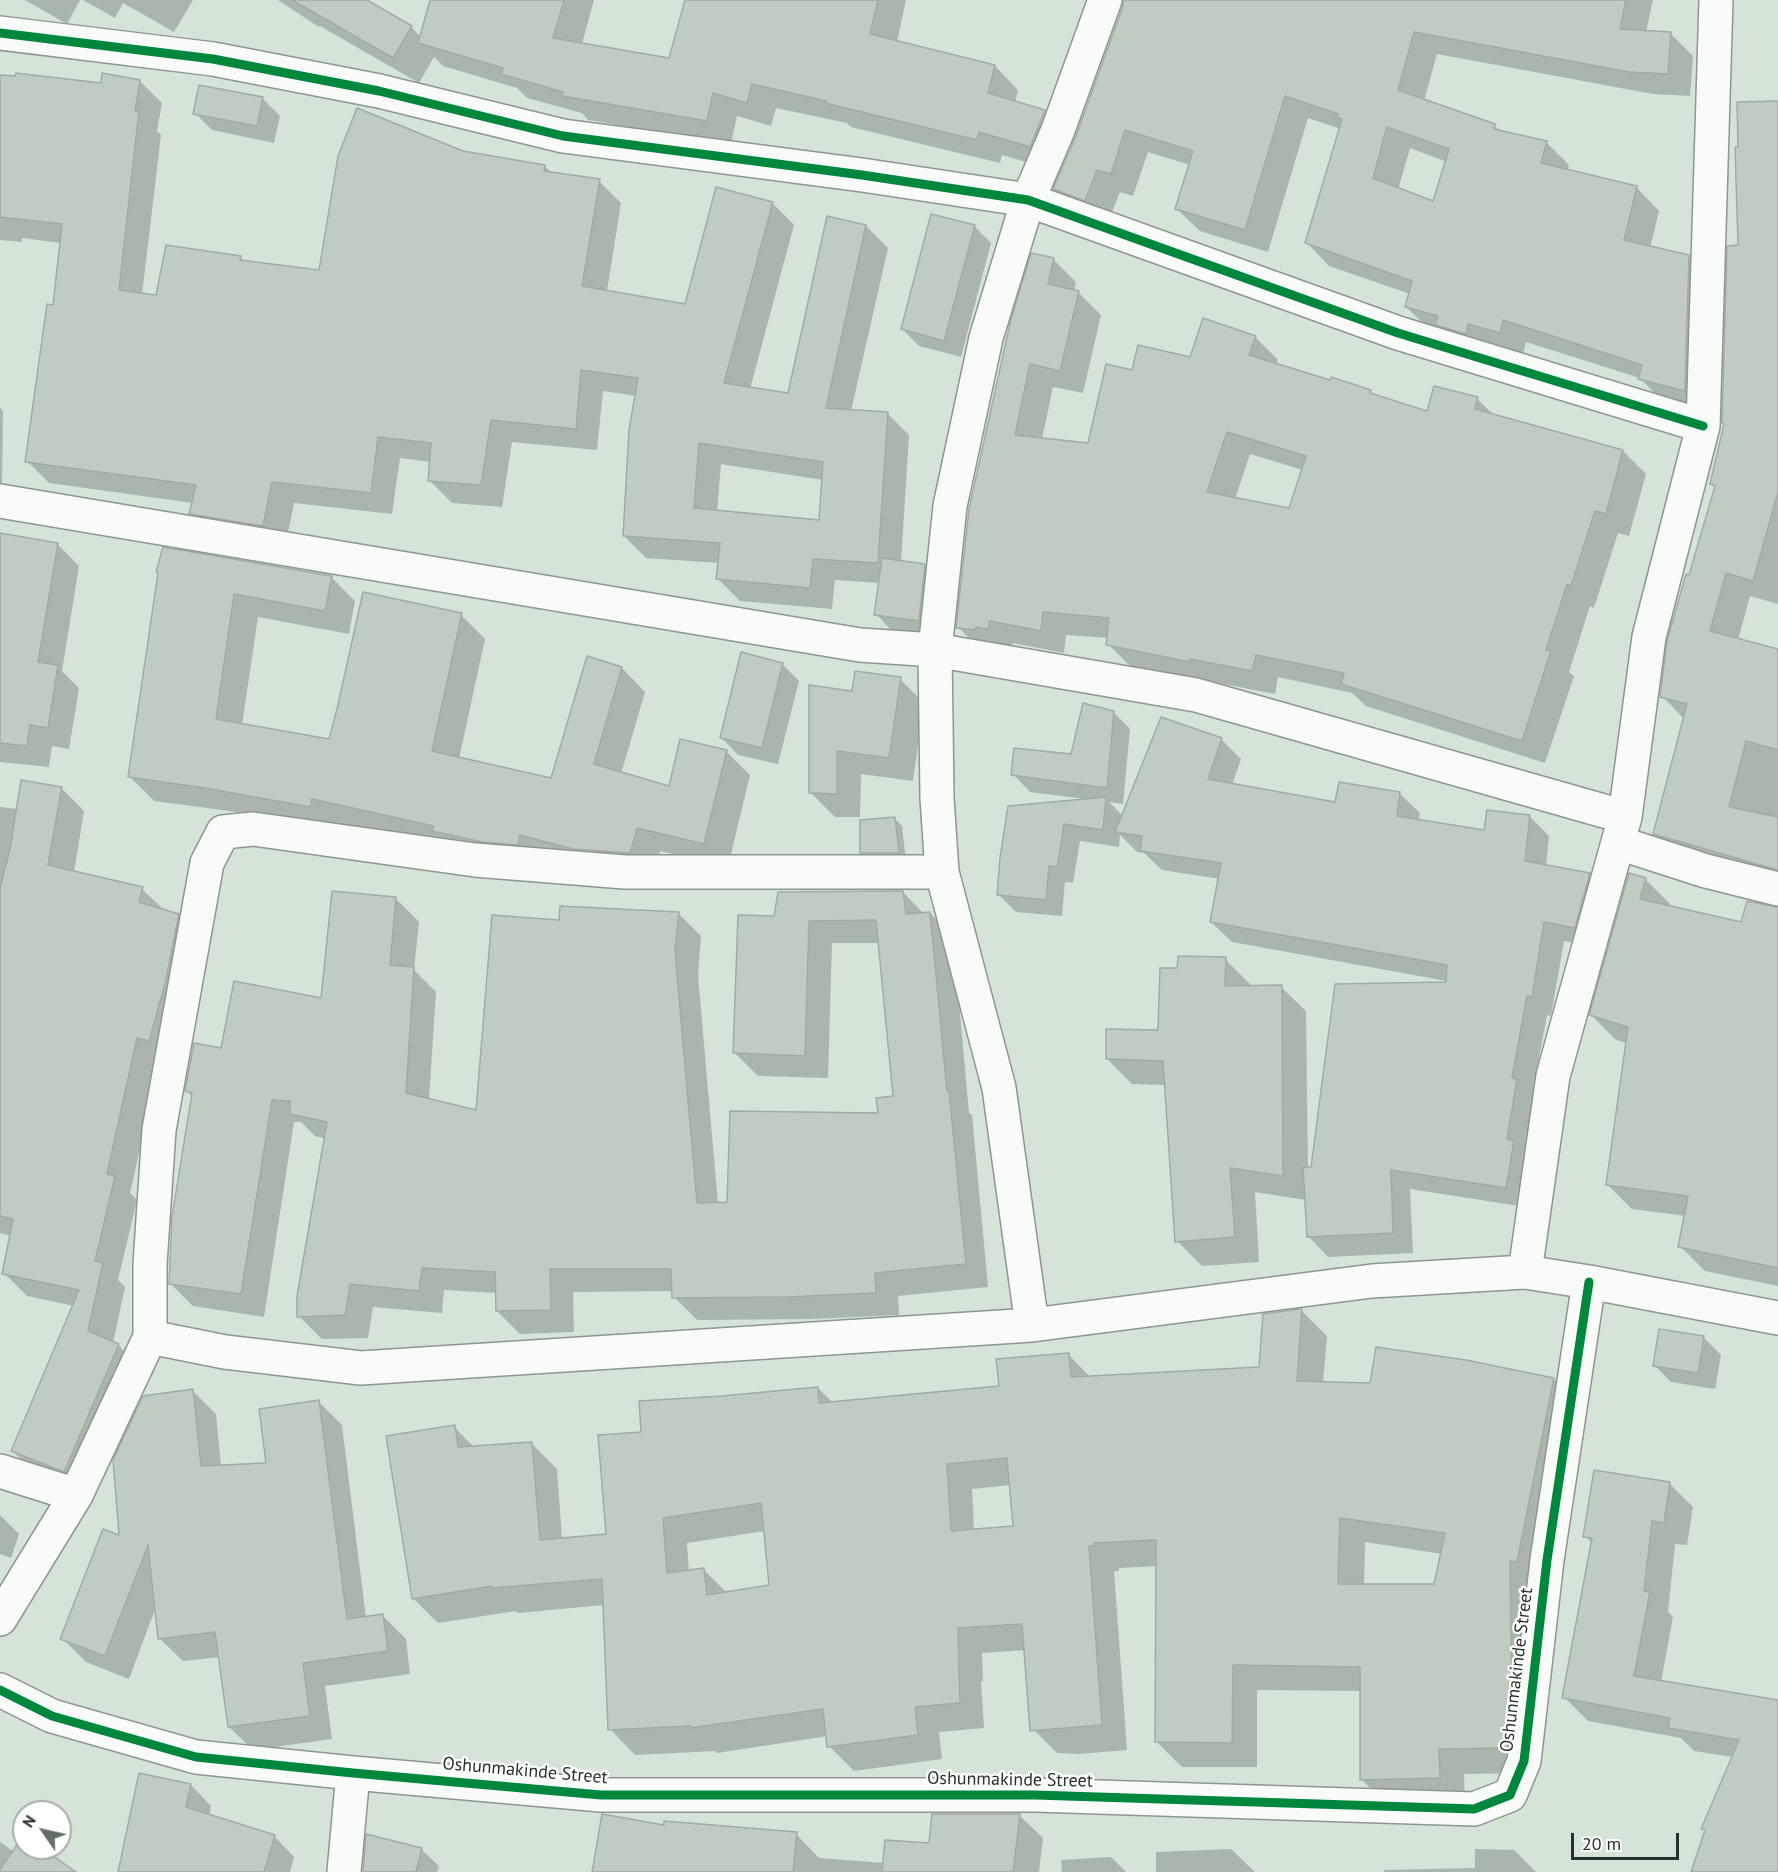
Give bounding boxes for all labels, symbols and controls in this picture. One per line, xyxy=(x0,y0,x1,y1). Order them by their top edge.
street label: Oshunmakinde Street xyxy=(1496,1586,1538,1754)
street label: Oshunmakinde Street xyxy=(442,1753,608,1789)
street label: Oshunmakinde Street xyxy=(927,1768,1093,1792)
north arrow xyxy=(12,1800,72,1860)
text: N xyxy=(18,1811,40,1831)
scale bar xyxy=(1574,1821,1682,1859)
text: 20 m xyxy=(1582,1832,1621,1855)

